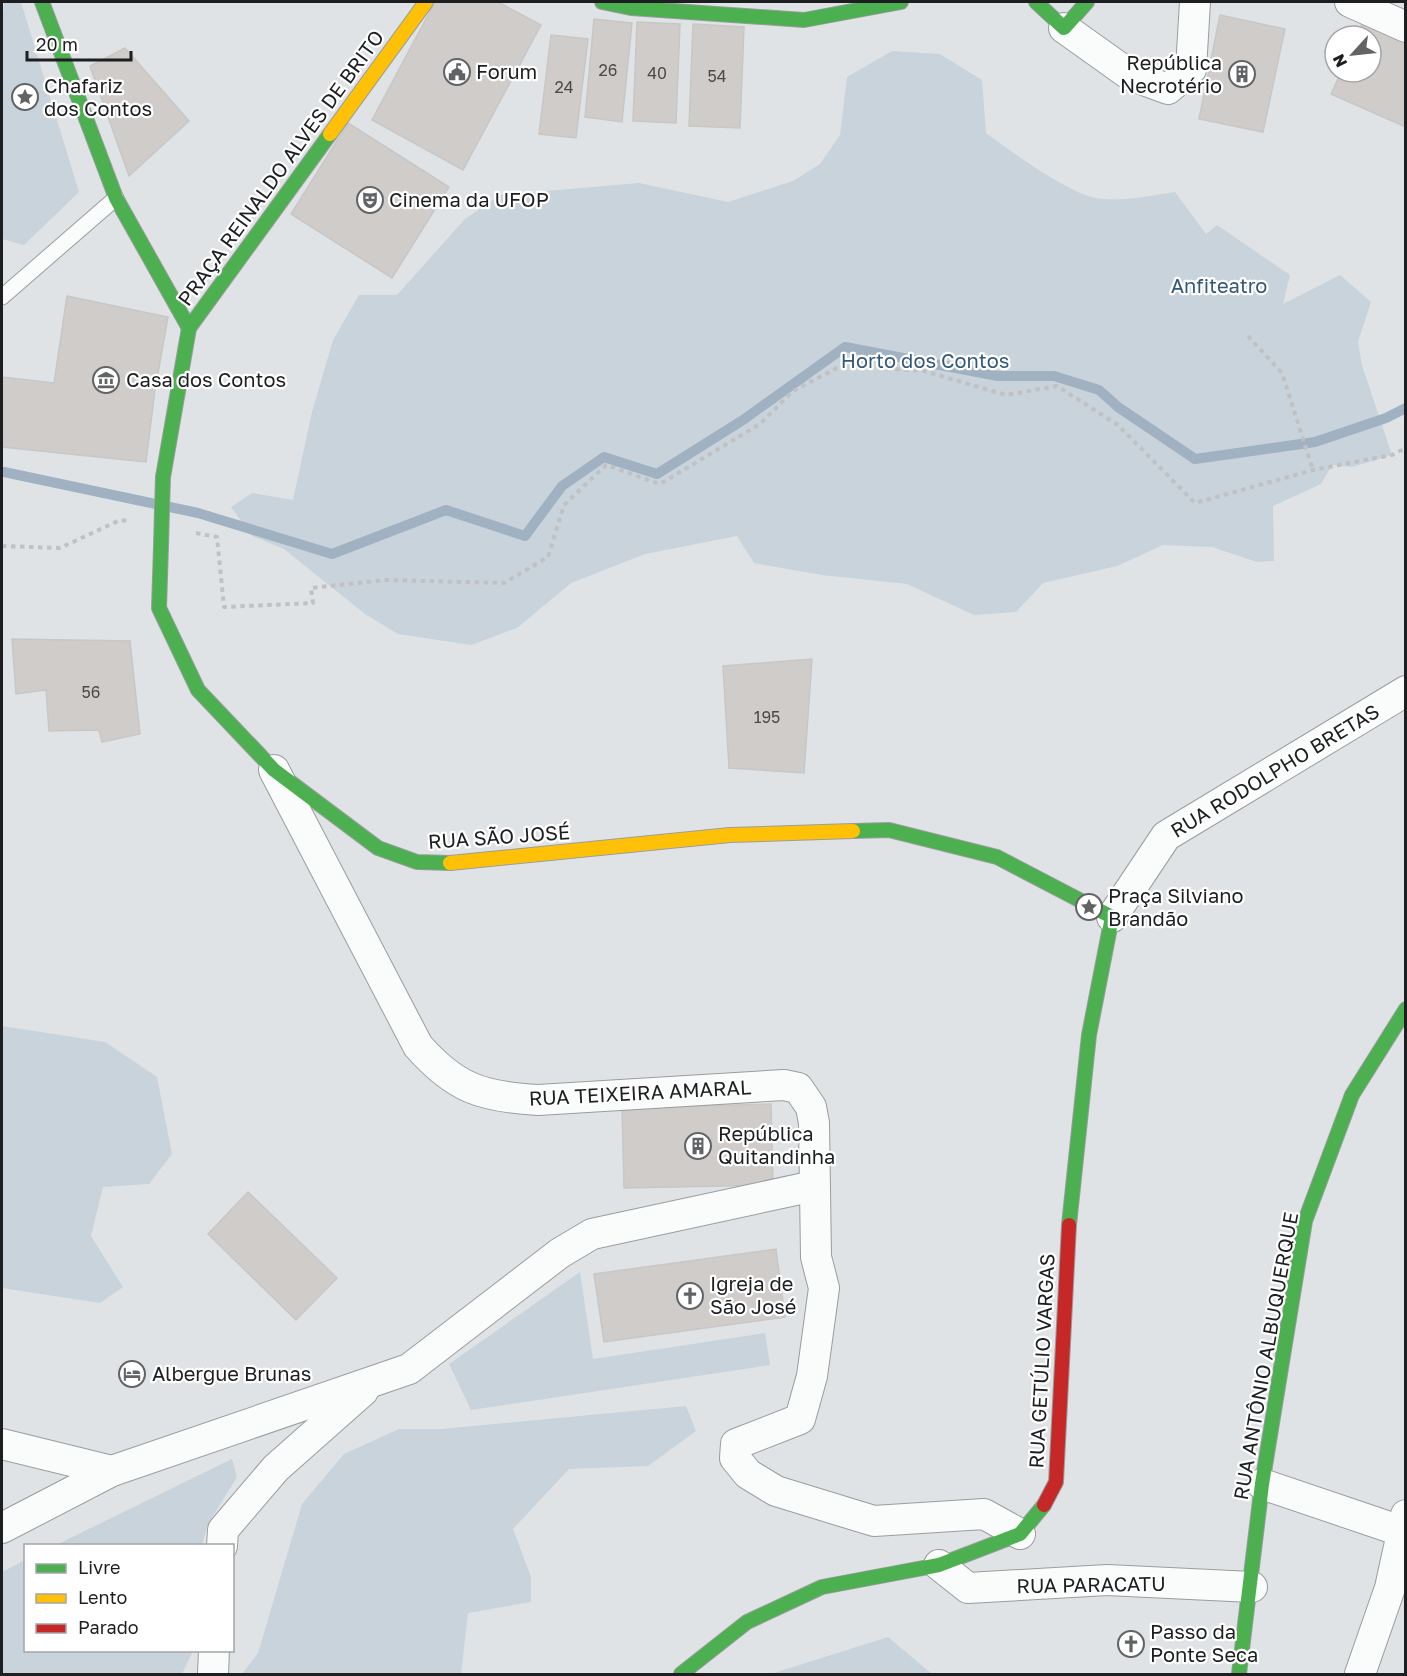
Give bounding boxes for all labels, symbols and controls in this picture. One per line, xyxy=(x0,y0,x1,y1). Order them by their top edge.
scale bar xyxy=(27,24,130,62)
north arrow xyxy=(1323,24,1383,84)
street label: PRAÇA REINALDO ALVES DE BRITO xyxy=(172,25,388,310)
text: 20 m xyxy=(36,33,78,55)
place label: República Necrotério xyxy=(1120,50,1222,97)
text: N xyxy=(1328,51,1351,71)
public building icon: Forum xyxy=(442,57,472,87)
place label: Forum xyxy=(476,59,537,83)
building icon: República Necrotério xyxy=(1227,59,1257,89)
house number: 26 xyxy=(599,60,617,80)
house number: 40 xyxy=(647,63,667,83)
house number: 54 xyxy=(707,66,727,86)
place label: Chafariz dos Contos xyxy=(44,73,152,120)
house number: 24 xyxy=(554,77,574,97)
place icon: Chafariz dos Contos xyxy=(10,82,40,112)
theatre icon: Cinema da UFOP xyxy=(355,185,385,215)
place label: Cinema da UFOP xyxy=(389,187,549,211)
park label: Anfiteatro xyxy=(1171,273,1267,297)
park label: Horto dos Contos xyxy=(841,348,1009,372)
museum icon: Casa dos Contos xyxy=(91,365,121,395)
place label: Casa dos Contos xyxy=(126,367,286,391)
house number: 56 xyxy=(82,682,100,702)
street label: RUA RODOLPHO BRETAS xyxy=(1166,698,1383,842)
house number: 195 xyxy=(754,707,780,727)
street label: RUA SÃO JOSÉ xyxy=(427,819,571,853)
place label: Praça Silviano Brandão xyxy=(1108,883,1244,930)
place icon: Praça Silviano Brandão xyxy=(1074,892,1104,922)
street label: RUA TEIXEIRA AMARAL xyxy=(528,1074,752,1110)
place label: República Quitandinha xyxy=(718,1121,835,1168)
building icon: República Quitandinha xyxy=(683,1131,713,1161)
street label: RUA ANTÔNIO ALBUQUERQUE xyxy=(1228,1210,1302,1502)
street label: RUA GETÚLIO VARGAS xyxy=(1023,1253,1059,1469)
place label: Igreja de São José xyxy=(710,1271,796,1318)
church icon: Igreja de São José xyxy=(675,1281,705,1311)
hotel icon: Albergue Brunas xyxy=(117,1359,147,1389)
place label: Albergue Brunas xyxy=(152,1361,311,1385)
legend xyxy=(24,1544,234,1652)
text: Livre xyxy=(78,1556,120,1578)
street label: RUA PARACATU xyxy=(1016,1571,1166,1597)
text: Lento xyxy=(78,1586,127,1608)
text: Parado xyxy=(78,1616,139,1638)
place label: Passo da Ponte Seca xyxy=(1150,1619,1258,1666)
church icon: Passo da Ponte Seca xyxy=(1116,1629,1146,1659)

